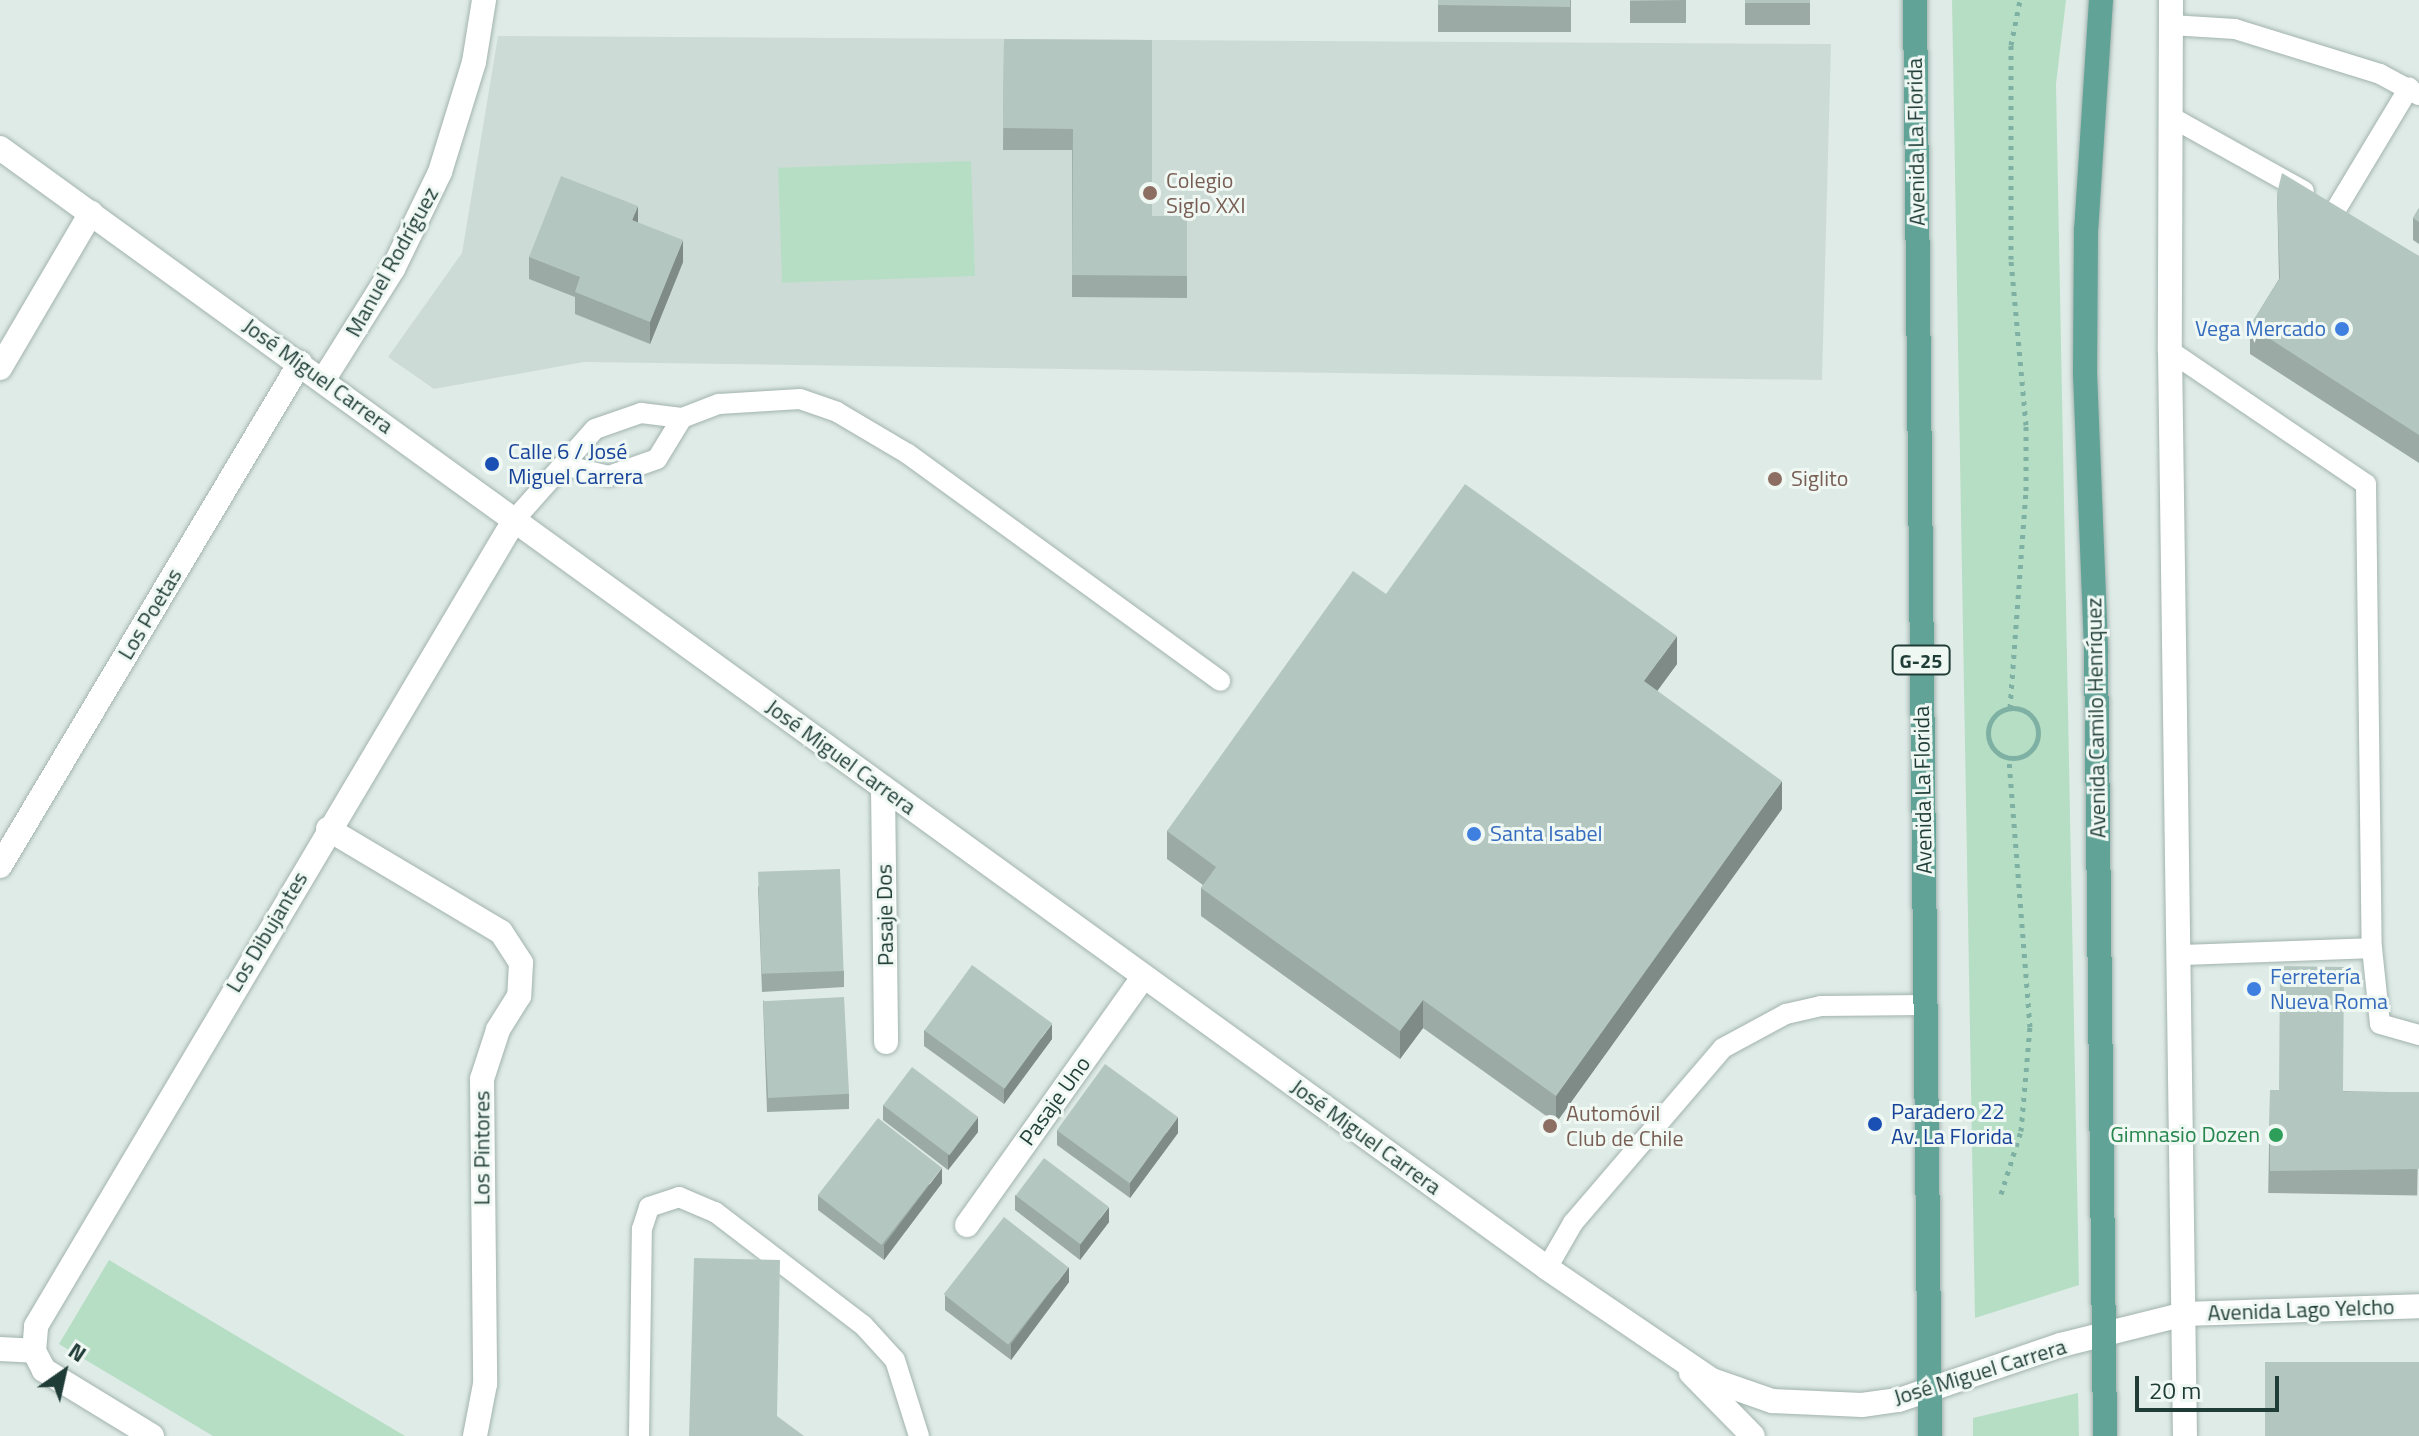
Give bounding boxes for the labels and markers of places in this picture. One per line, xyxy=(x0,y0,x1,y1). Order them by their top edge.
place label: Colegio Siglo XXI xyxy=(1166,167,1246,218)
marker: Colegio Siglo XXI xyxy=(1141,184,1159,202)
place label: Vega Mercado xyxy=(2195,316,2326,342)
marker: Vega Mercado xyxy=(2333,320,2351,338)
place label: Calle 6 / José Miguel Carrera xyxy=(508,438,643,490)
marker: Calle 6 / José Miguel Carrera xyxy=(483,455,501,473)
place label: Siglito xyxy=(1791,466,1848,492)
marker: Siglito xyxy=(1766,470,1784,488)
place label: Santa Isabel xyxy=(1490,821,1603,847)
marker: Santa Isabel xyxy=(1465,825,1483,843)
place label: Ferretería Nueva Roma xyxy=(2270,963,2388,1014)
marker: Ferretería Nueva Roma xyxy=(2245,980,2263,998)
place label: Paradero 22 Av. La Florida xyxy=(1891,1098,2013,1150)
place label: Automóvil Club de Chile xyxy=(1566,1100,1684,1152)
marker: Paradero 22 Av. La Florida xyxy=(1866,1115,1884,1133)
marker: Automóvil Club de Chile xyxy=(1541,1117,1559,1135)
place label: Gimnasio Dozen xyxy=(2110,1122,2260,1148)
marker: Gimnasio Dozen xyxy=(2267,1126,2285,1144)

